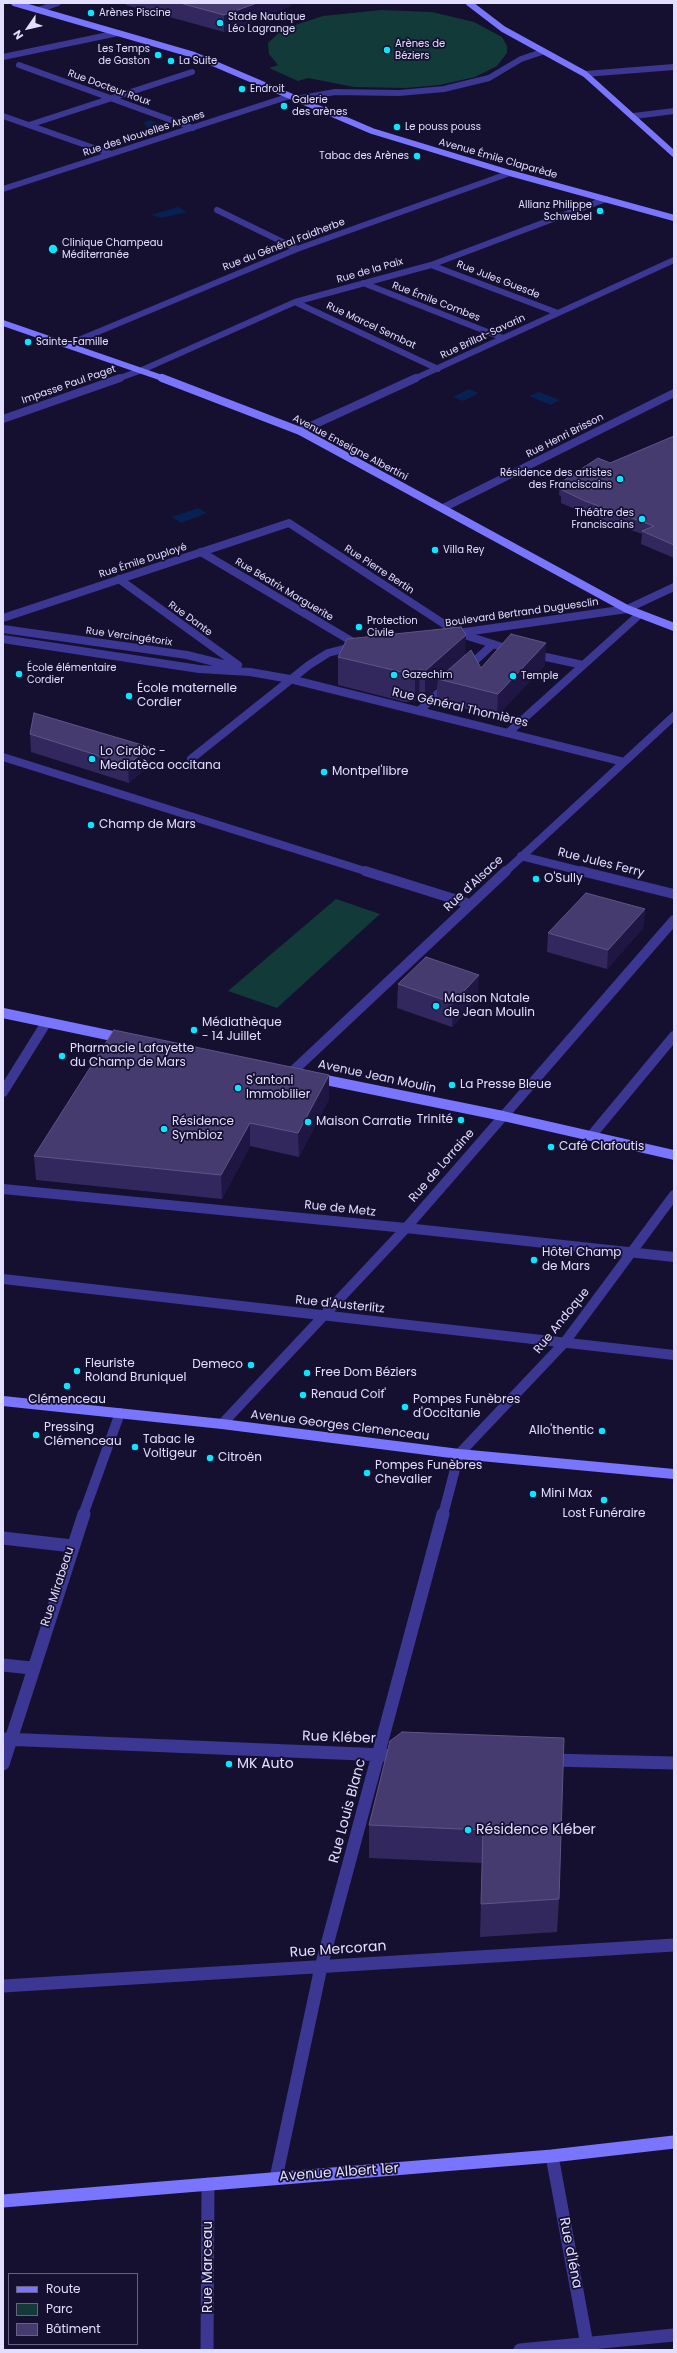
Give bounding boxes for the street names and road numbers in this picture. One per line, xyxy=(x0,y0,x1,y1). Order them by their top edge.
street label: Rue Docteur Roux xyxy=(66,67,152,109)
street label: Rue des Nouvelles Arènes xyxy=(82,109,206,159)
street label: Avenue Émile Claparède xyxy=(437,136,559,182)
street label: Rue du Général Faidherbe xyxy=(221,216,347,274)
street label: Rue de la Paix xyxy=(335,256,405,286)
street label: Rue Jules Guesde xyxy=(455,259,541,301)
street label: Rue Émile Combes xyxy=(390,280,482,324)
street label: Rue Marcel Sembat xyxy=(324,300,418,352)
street label: Rue Brillat-Savarin xyxy=(439,312,527,362)
street label: Impasse Paul Paget xyxy=(20,363,118,407)
street label: Rue Henri Brisson xyxy=(524,411,606,461)
street label: Avenue Enseigne Albertini xyxy=(290,413,410,483)
street label: Rue Émile Duployé xyxy=(98,541,188,581)
street label: Rue Pierre Bertin xyxy=(342,543,416,597)
street label: Rue Béatrix Marguerite xyxy=(233,556,335,624)
street label: Boulevard Bertrand Duguesclin xyxy=(445,596,599,630)
street label: Rue Dante xyxy=(166,599,214,639)
street label: Rue Vercingétorix xyxy=(85,625,173,649)
street label: Rue Général Thomières xyxy=(391,685,529,731)
street label: Rue Jules Ferry xyxy=(556,845,646,881)
street label: Rue d'Alsace xyxy=(441,853,507,915)
street label: Avenue Jean Moulin xyxy=(317,1057,437,1097)
street label: Rue de Lorraine xyxy=(406,1126,478,1206)
street label: Rue de Metz xyxy=(303,1198,377,1220)
street label: Rue Andoque xyxy=(531,1285,593,1357)
street label: Rue d'Austerlitz xyxy=(295,1293,385,1317)
street label: Avenue Georges Clemenceau xyxy=(250,1408,430,1444)
street label: Rue Mirabeau xyxy=(38,1545,78,1629)
street label: Rue Kléber xyxy=(302,1728,376,1748)
street label: Rue Louis Blanc xyxy=(326,1757,370,1865)
street label: Rue Mercoran xyxy=(289,1938,387,1962)
street label: Avenue Albert 1er xyxy=(279,2160,399,2186)
street label: Rue d'Iéna xyxy=(555,2216,585,2290)
street label: Rue Marceau xyxy=(200,2221,216,2313)

